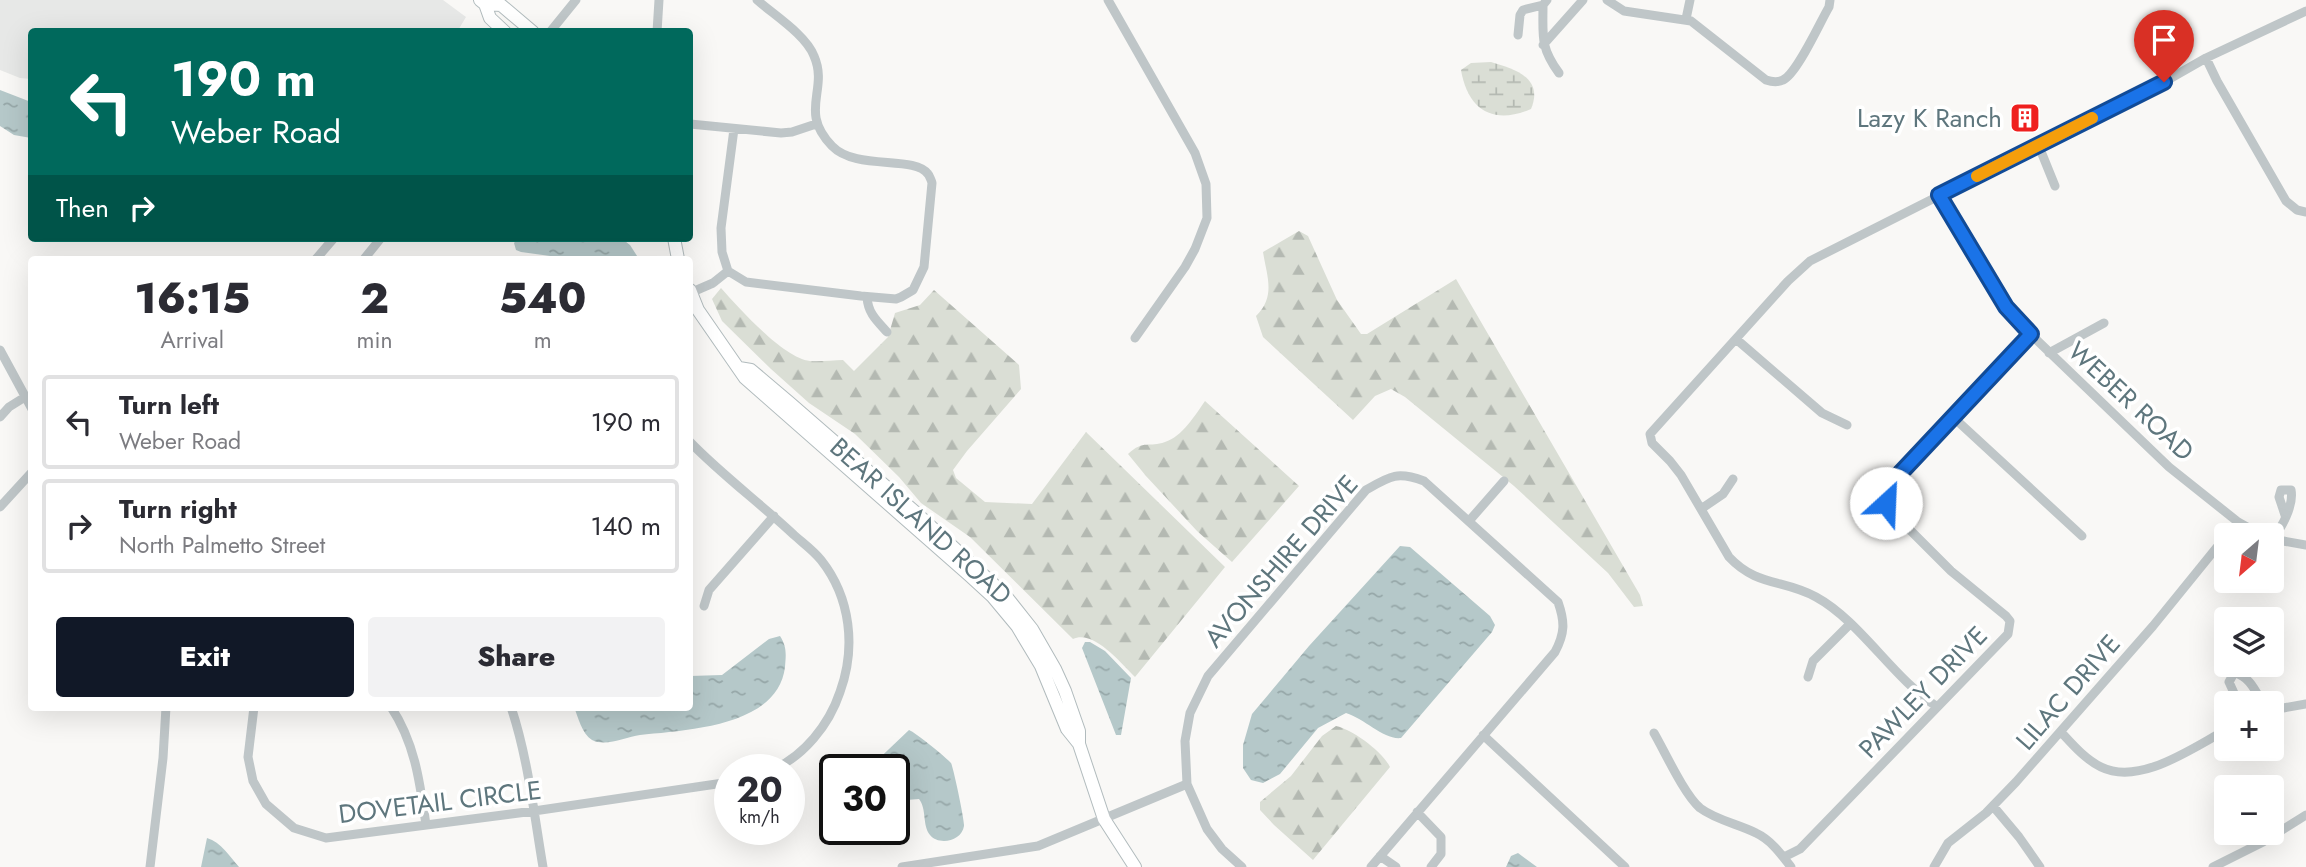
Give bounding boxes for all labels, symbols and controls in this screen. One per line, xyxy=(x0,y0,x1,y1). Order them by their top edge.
pin xyxy=(2134,10,2194,82)
icon: arrive xyxy=(2145,21,2183,59)
text: 190 m xyxy=(171,44,316,114)
icon: left xyxy=(56,56,147,147)
place label: Lazy K Ranch xyxy=(1857,99,2002,137)
building icon: Lazy K Ranch xyxy=(2008,101,2042,135)
text: Weber Road xyxy=(171,109,341,155)
text: Then xyxy=(56,189,109,227)
icon: right xyxy=(123,189,161,227)
text: 16:15 xyxy=(135,268,250,329)
text: 2 xyxy=(360,268,389,329)
text: 540 xyxy=(499,268,586,329)
text: Arrival xyxy=(161,323,224,357)
text: min xyxy=(357,323,393,357)
text: m xyxy=(534,323,552,357)
street label: WEBER ROAD xyxy=(2059,332,2203,470)
text: Turn left xyxy=(119,386,219,424)
icon: left xyxy=(60,403,98,441)
text: 190 m xyxy=(591,403,661,441)
text: Weber Road xyxy=(119,424,241,458)
street label: BEAR ISLAND ROAD xyxy=(822,429,1020,613)
street label: AVONSHIRE DRIVE xyxy=(1195,466,1367,656)
position arrow xyxy=(1849,466,1923,540)
text: Turn right xyxy=(119,490,237,528)
icon: right xyxy=(60,507,98,545)
text: 140 m xyxy=(590,507,661,545)
north arrow xyxy=(2214,523,2284,593)
map controls xyxy=(2214,523,2284,845)
text: North Palmetto Street xyxy=(119,528,325,562)
button: layers xyxy=(2214,607,2284,677)
button: Exit xyxy=(56,617,354,697)
button: Share xyxy=(368,617,665,697)
street label: PAWLEY DRIVE xyxy=(1850,617,1996,767)
street label: LILAC DRIVE xyxy=(2007,626,2129,758)
button: + xyxy=(2214,691,2284,761)
speed limit sign: 30 xyxy=(819,754,910,845)
text: 20 xyxy=(736,765,783,815)
street label: DOVETAIL CIRCLE xyxy=(336,771,544,833)
button: − xyxy=(2214,775,2284,845)
text: km/h xyxy=(739,804,780,830)

